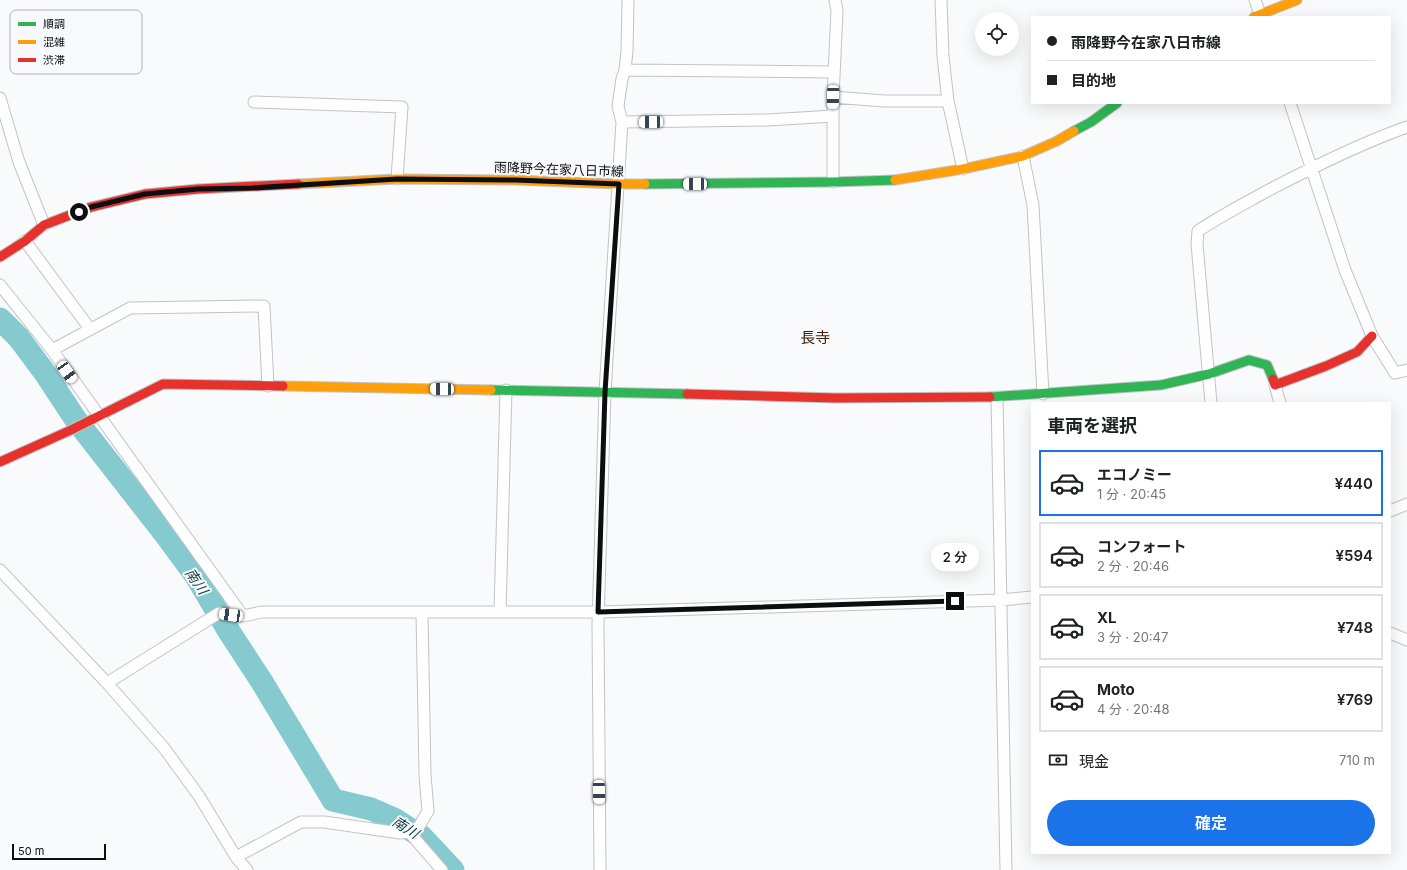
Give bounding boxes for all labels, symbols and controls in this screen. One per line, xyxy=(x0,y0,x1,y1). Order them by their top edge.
legend xyxy=(10,10,142,74)
map controls xyxy=(975,12,1019,56)
button: locate xyxy=(975,12,1019,56)
text: 順調 xyxy=(43,17,65,31)
text: 雨降野今在家八日市線 xyxy=(1071,33,1221,52)
text: 混雑 xyxy=(43,35,65,49)
text: 渋滞 xyxy=(43,53,65,67)
text: 目的地 xyxy=(1071,71,1116,90)
car xyxy=(827,85,839,109)
car xyxy=(639,116,663,128)
street label: 雨降野今在家八日市線 xyxy=(494,159,624,179)
car xyxy=(683,178,707,190)
route start xyxy=(70,203,88,221)
district label: 長寺 xyxy=(800,328,830,347)
car xyxy=(55,359,79,385)
car xyxy=(430,383,454,395)
text: 車両を選択 xyxy=(1047,415,1137,436)
icon: car xyxy=(1049,465,1085,501)
text: エコノミー xyxy=(1097,465,1172,484)
text: ¥440 xyxy=(1335,474,1373,493)
text: 1 分 · 20:45 xyxy=(1097,486,1166,502)
icon: car xyxy=(1049,537,1085,573)
text: コンフォート xyxy=(1097,537,1187,556)
callout: 2 分 xyxy=(931,543,979,571)
text: ¥594 xyxy=(1336,546,1373,565)
text: 2 分 xyxy=(943,549,967,565)
text: 2 分 · 20:46 xyxy=(1097,558,1169,574)
water label: 南川 xyxy=(182,565,213,599)
route end xyxy=(946,592,964,610)
car xyxy=(218,607,244,623)
text: XL xyxy=(1097,608,1117,627)
icon: car xyxy=(1049,609,1085,645)
text: ¥748 xyxy=(1337,618,1373,637)
text: 3 分 · 20:47 xyxy=(1097,629,1168,645)
text: Moto xyxy=(1097,680,1135,699)
icon: car xyxy=(1049,681,1085,717)
text: ¥769 xyxy=(1337,690,1373,709)
text: 4 分 · 20:48 xyxy=(1097,701,1169,717)
icon: cash xyxy=(1047,749,1069,771)
text: 現金 xyxy=(1079,752,1109,771)
text: 710 m xyxy=(1339,752,1375,768)
car xyxy=(593,780,605,804)
button: 確定 xyxy=(1047,800,1375,846)
water label: 南川 xyxy=(390,812,424,843)
scale bar xyxy=(12,842,106,861)
text: 50 m xyxy=(18,844,44,858)

